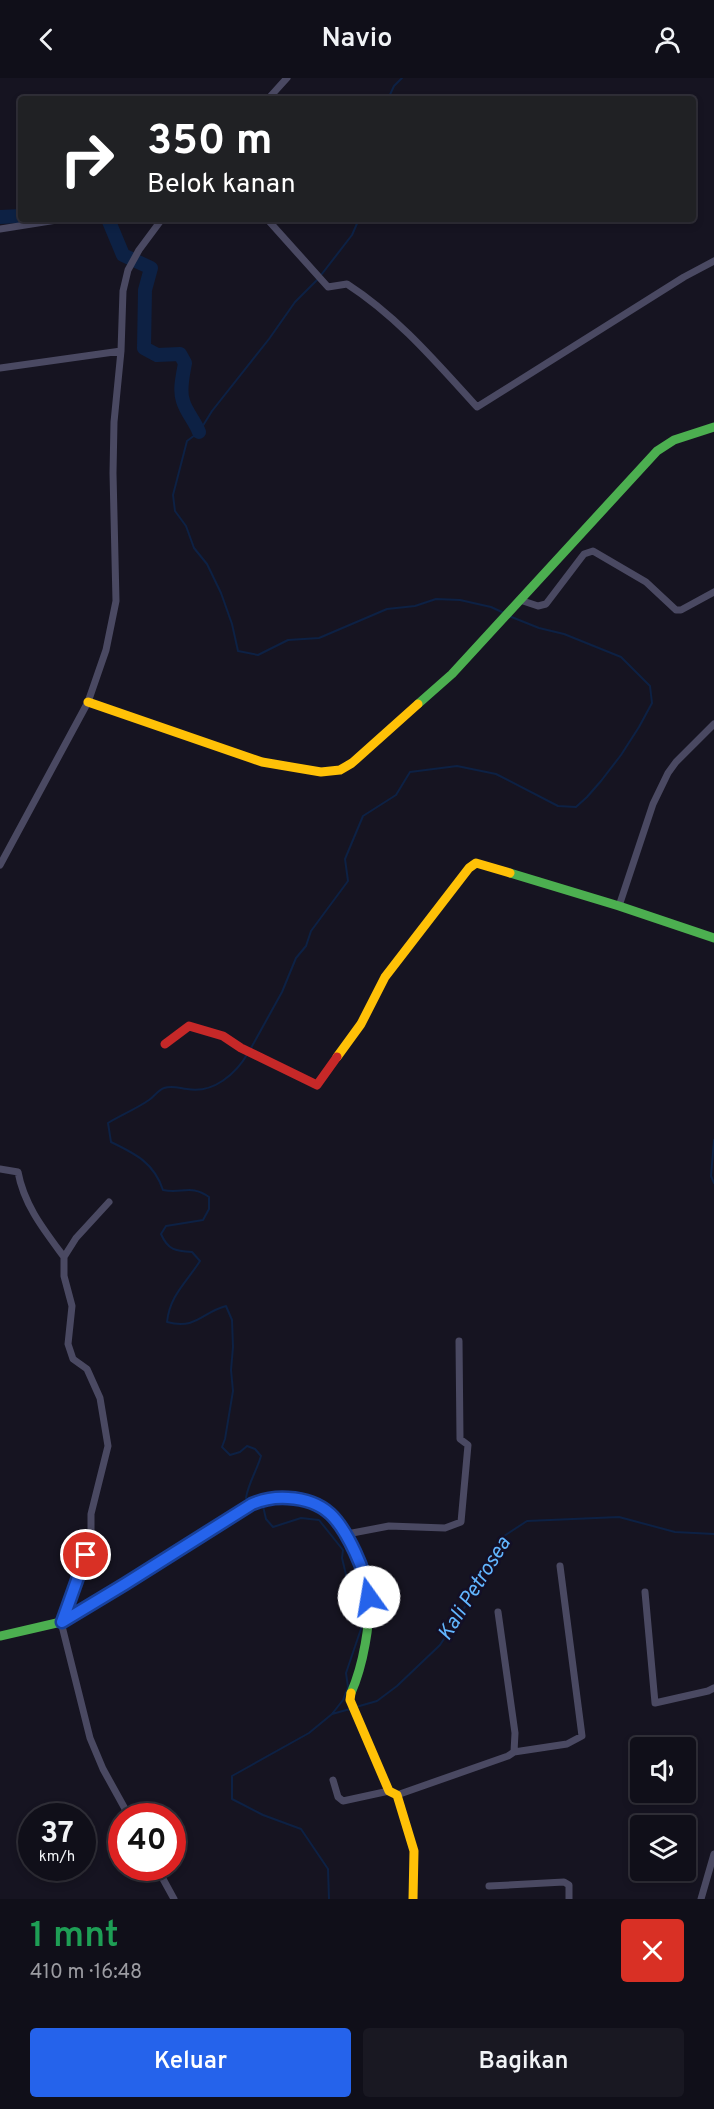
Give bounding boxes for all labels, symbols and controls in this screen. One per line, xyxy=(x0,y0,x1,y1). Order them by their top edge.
text: Navio xyxy=(322,22,392,56)
icon: back xyxy=(30,23,63,56)
icon: person xyxy=(651,23,684,56)
text: 350 m xyxy=(147,116,273,169)
icon: right xyxy=(48,120,126,198)
text: Belok kanan xyxy=(147,168,296,202)
pin xyxy=(60,1529,111,1580)
water label: Kali Petrosea xyxy=(432,1532,518,1646)
icon: arrive xyxy=(69,1538,102,1571)
position arrow xyxy=(337,1565,401,1629)
map controls xyxy=(630,1737,696,1881)
button: sound xyxy=(630,1737,696,1803)
speed limit sign: 40 xyxy=(108,1803,186,1881)
button: layers xyxy=(630,1815,696,1881)
text: 37 xyxy=(40,1816,74,1853)
text: km/h xyxy=(39,1848,75,1867)
text: 1 mnt xyxy=(30,1914,119,1960)
button: close xyxy=(621,1919,684,1982)
text: 410 m · 16:48 xyxy=(30,1960,142,1986)
button: Keluar xyxy=(30,2028,351,2097)
button: Bagikan xyxy=(363,2028,684,2097)

